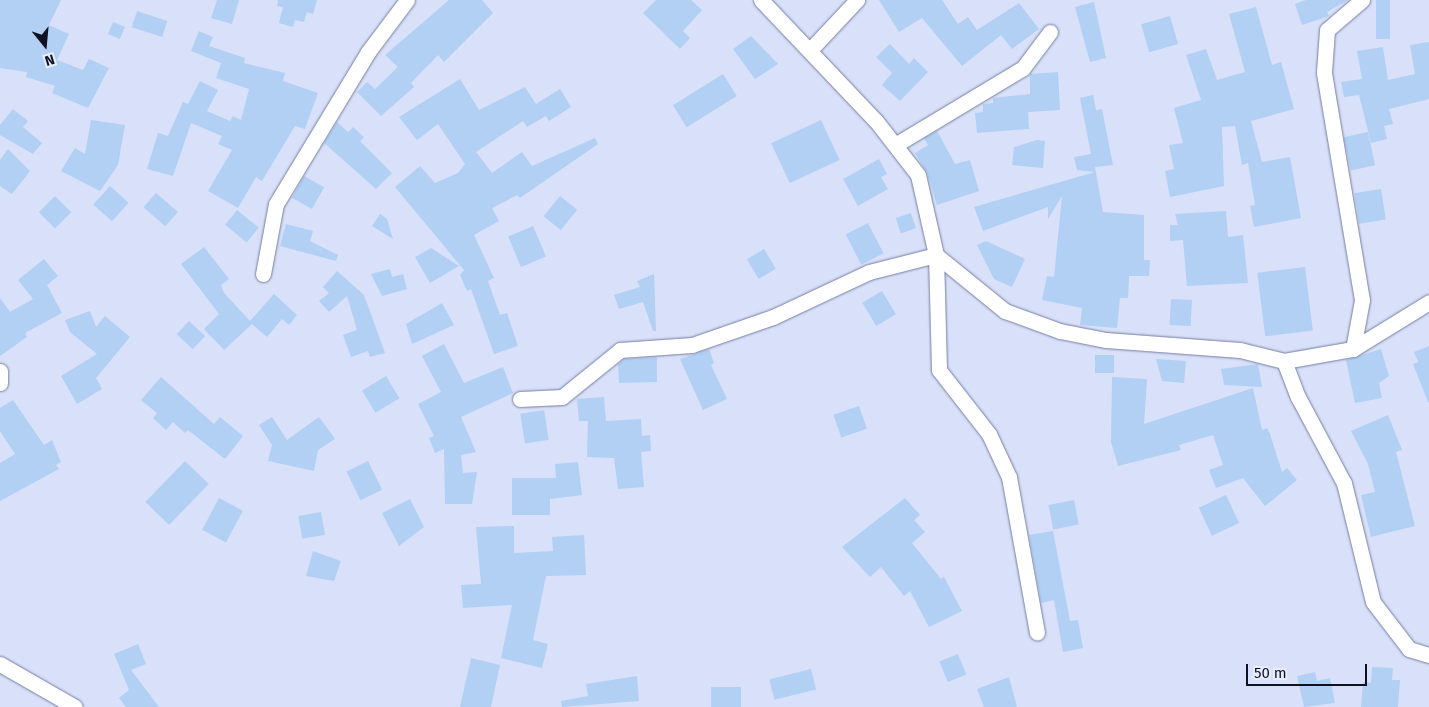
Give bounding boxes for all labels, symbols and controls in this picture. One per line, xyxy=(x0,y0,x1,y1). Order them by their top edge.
north arrow xyxy=(20,20,70,70)
text: N xyxy=(43,50,56,69)
scale bar xyxy=(1249,654,1370,686)
text: 50 m xyxy=(1254,664,1287,682)

